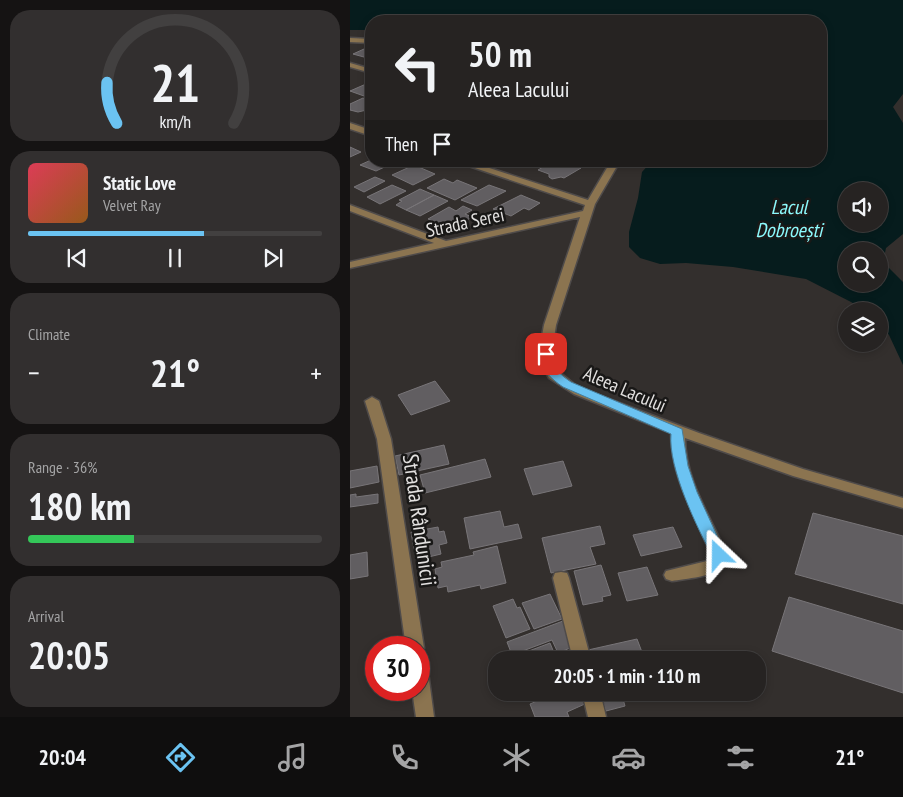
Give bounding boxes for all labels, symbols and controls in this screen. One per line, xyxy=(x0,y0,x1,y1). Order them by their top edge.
text: 50 m xyxy=(468,31,532,77)
icon: left xyxy=(385,35,450,100)
text: 21 xyxy=(150,49,200,116)
text: Aleea Lacului xyxy=(468,75,569,103)
text: km/h xyxy=(159,110,191,133)
icon: arrive xyxy=(428,130,456,158)
text: Then xyxy=(385,132,418,156)
text: Static Love xyxy=(103,171,176,195)
map controls xyxy=(838,182,888,352)
button: sound xyxy=(838,182,888,232)
water label: Lacul Dobroești xyxy=(756,194,825,243)
text: Velvet Ray xyxy=(103,195,161,215)
street label: Strada Serei xyxy=(424,202,506,242)
button: search xyxy=(838,242,888,292)
icon: previous xyxy=(63,244,91,272)
icon: pause xyxy=(161,244,189,272)
icon: next xyxy=(259,244,287,272)
button: layers xyxy=(838,302,888,352)
text: Climate xyxy=(28,324,70,344)
pin xyxy=(525,333,567,375)
icon: arrive xyxy=(532,340,560,368)
text: 21° xyxy=(150,348,200,397)
text: − xyxy=(28,354,40,391)
text: + xyxy=(310,354,322,391)
street label: Aleea Lacului xyxy=(580,361,670,417)
street label: Strada Rândunicii xyxy=(397,452,443,588)
text: Range · 36% xyxy=(28,457,97,477)
text: 180 km xyxy=(28,481,131,530)
position arrow xyxy=(692,528,744,580)
text: Arrival xyxy=(28,606,64,626)
text: 20:05 xyxy=(28,630,110,679)
speed limit sign: 30 xyxy=(365,636,430,701)
text: 20:05 · 1 min · 110 m xyxy=(554,664,700,688)
icon: directions xyxy=(163,740,198,775)
icon: music xyxy=(275,740,310,775)
icon: phone xyxy=(387,740,422,775)
icon: climate xyxy=(499,740,534,775)
icon: car xyxy=(611,740,646,775)
icon: filters xyxy=(723,740,758,775)
text: 20:04 xyxy=(39,743,86,771)
text: 21° xyxy=(835,743,864,771)

